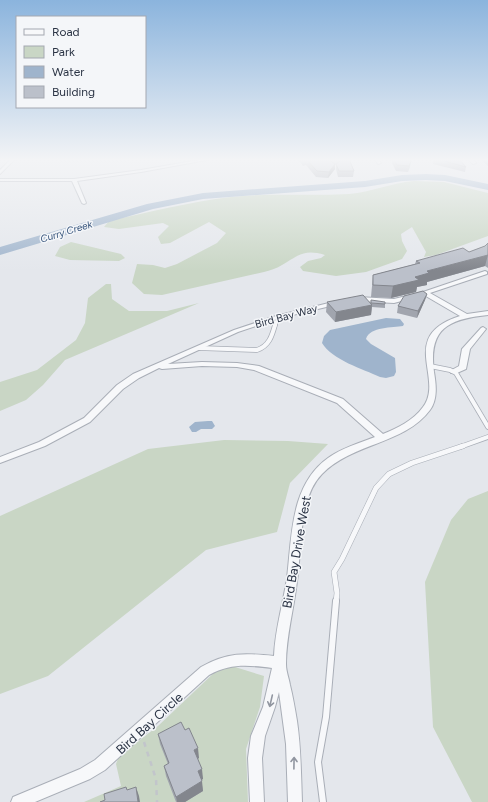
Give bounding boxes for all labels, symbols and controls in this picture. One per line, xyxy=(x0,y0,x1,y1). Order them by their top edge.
legend xyxy=(16,16,146,108)
text: Road xyxy=(52,25,80,39)
text: Park xyxy=(52,45,75,59)
text: Water xyxy=(52,65,84,79)
text: Building xyxy=(52,85,95,99)
water label: Curry Creek xyxy=(39,217,95,246)
street label: Bird Bay Way xyxy=(253,302,319,331)
street label: Bird Bay Drive West xyxy=(279,495,314,610)
street label: Bird Bay Circle xyxy=(113,690,186,757)
one-way arrow xyxy=(266,694,274,707)
one-way arrow xyxy=(290,757,298,770)

